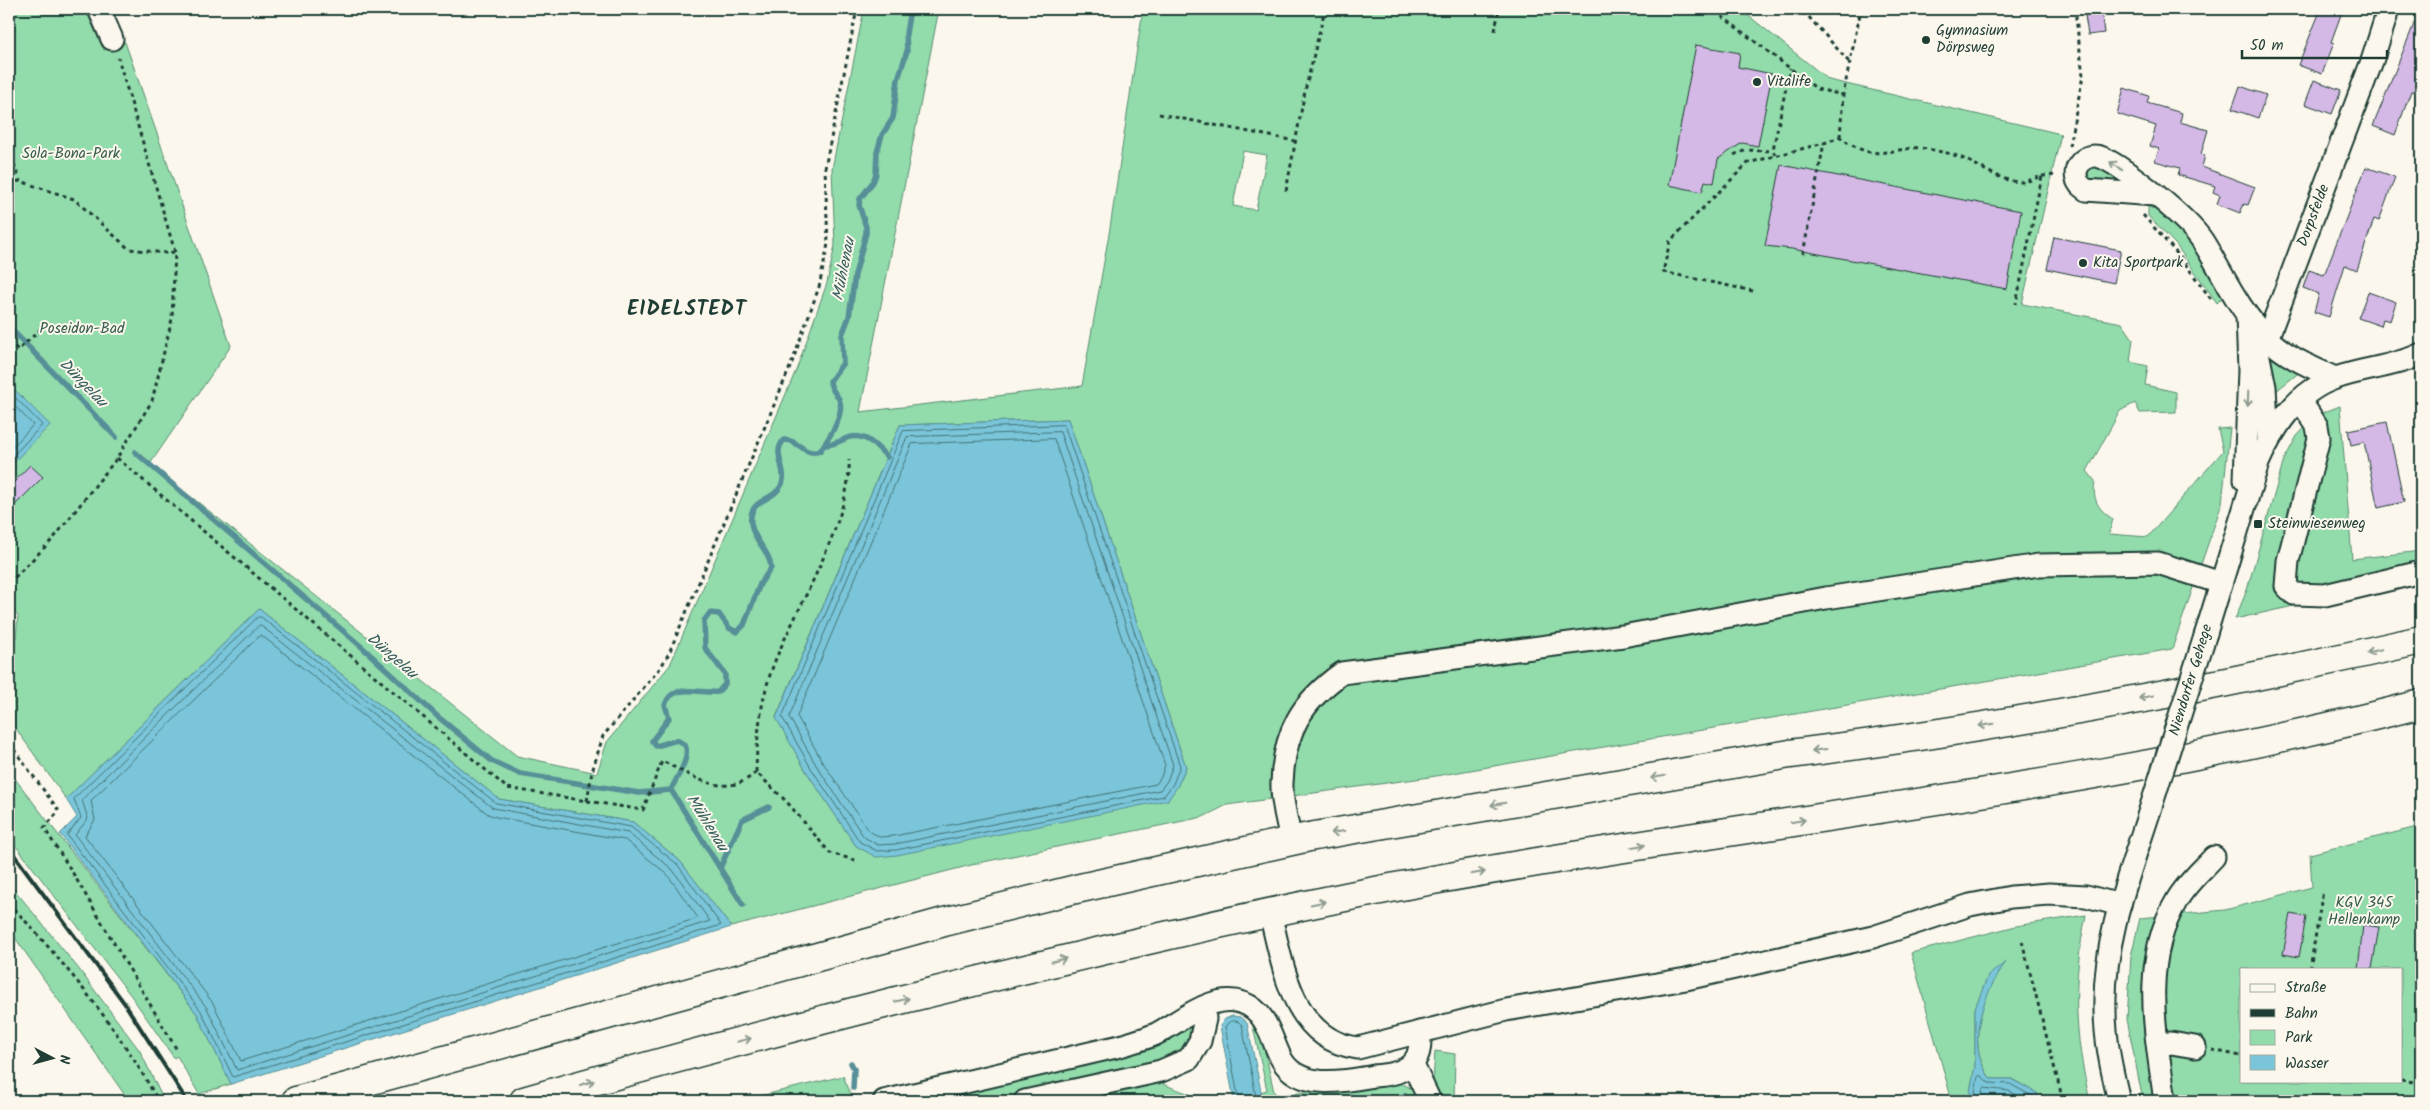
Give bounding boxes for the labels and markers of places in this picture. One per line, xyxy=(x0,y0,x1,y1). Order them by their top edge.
place label: Gymnasium Dörpsweg xyxy=(1936,19,2008,60)
marker: Gymnasium Dörpsweg xyxy=(1920,34,1932,46)
place label: Vitalife xyxy=(1767,70,1811,94)
marker: Vitalife xyxy=(1751,76,1763,88)
place label: Kita Sportpark xyxy=(2093,251,2184,275)
marker: Kita Sportpark xyxy=(2077,257,2089,269)
place label: Steinwiesenweg xyxy=(2268,512,2366,536)
marker: Steinwiesenweg xyxy=(2252,518,2264,530)

